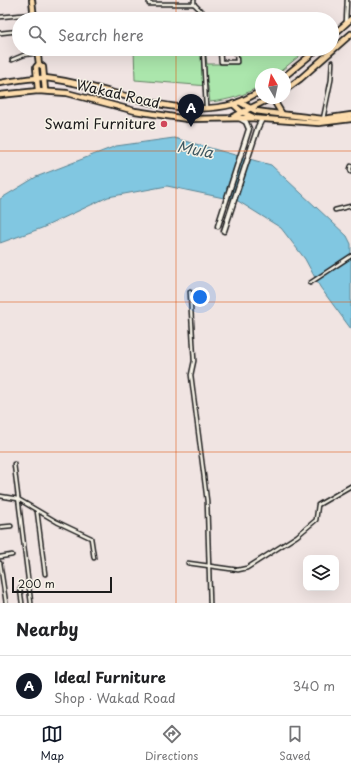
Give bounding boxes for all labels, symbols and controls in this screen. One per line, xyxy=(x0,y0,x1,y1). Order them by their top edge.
search box xyxy=(12,12,339,56)
icon: search xyxy=(26,23,48,45)
text: Search here xyxy=(58,23,144,46)
north arrow xyxy=(255,68,291,104)
street label: Wakad Road xyxy=(74,74,162,113)
pin: A xyxy=(178,94,204,127)
place label: Swami Furniture xyxy=(45,113,156,134)
marker: Swami Furniture xyxy=(159,119,169,129)
water label: Mula xyxy=(175,134,216,163)
your location xyxy=(190,287,210,307)
map controls xyxy=(303,555,339,591)
button: layers xyxy=(303,555,339,591)
scale bar xyxy=(12,575,112,594)
text: 200 m xyxy=(18,575,55,592)
text: Nearby xyxy=(16,616,78,642)
text: Ideal Furniture xyxy=(54,665,166,688)
text: A xyxy=(24,676,34,695)
text: 340 m xyxy=(292,676,335,695)
text: Shop · Wakad Road xyxy=(54,688,176,707)
tab: Map xyxy=(40,723,64,764)
tab: Directions xyxy=(145,723,198,764)
tab: Saved xyxy=(279,723,311,764)

